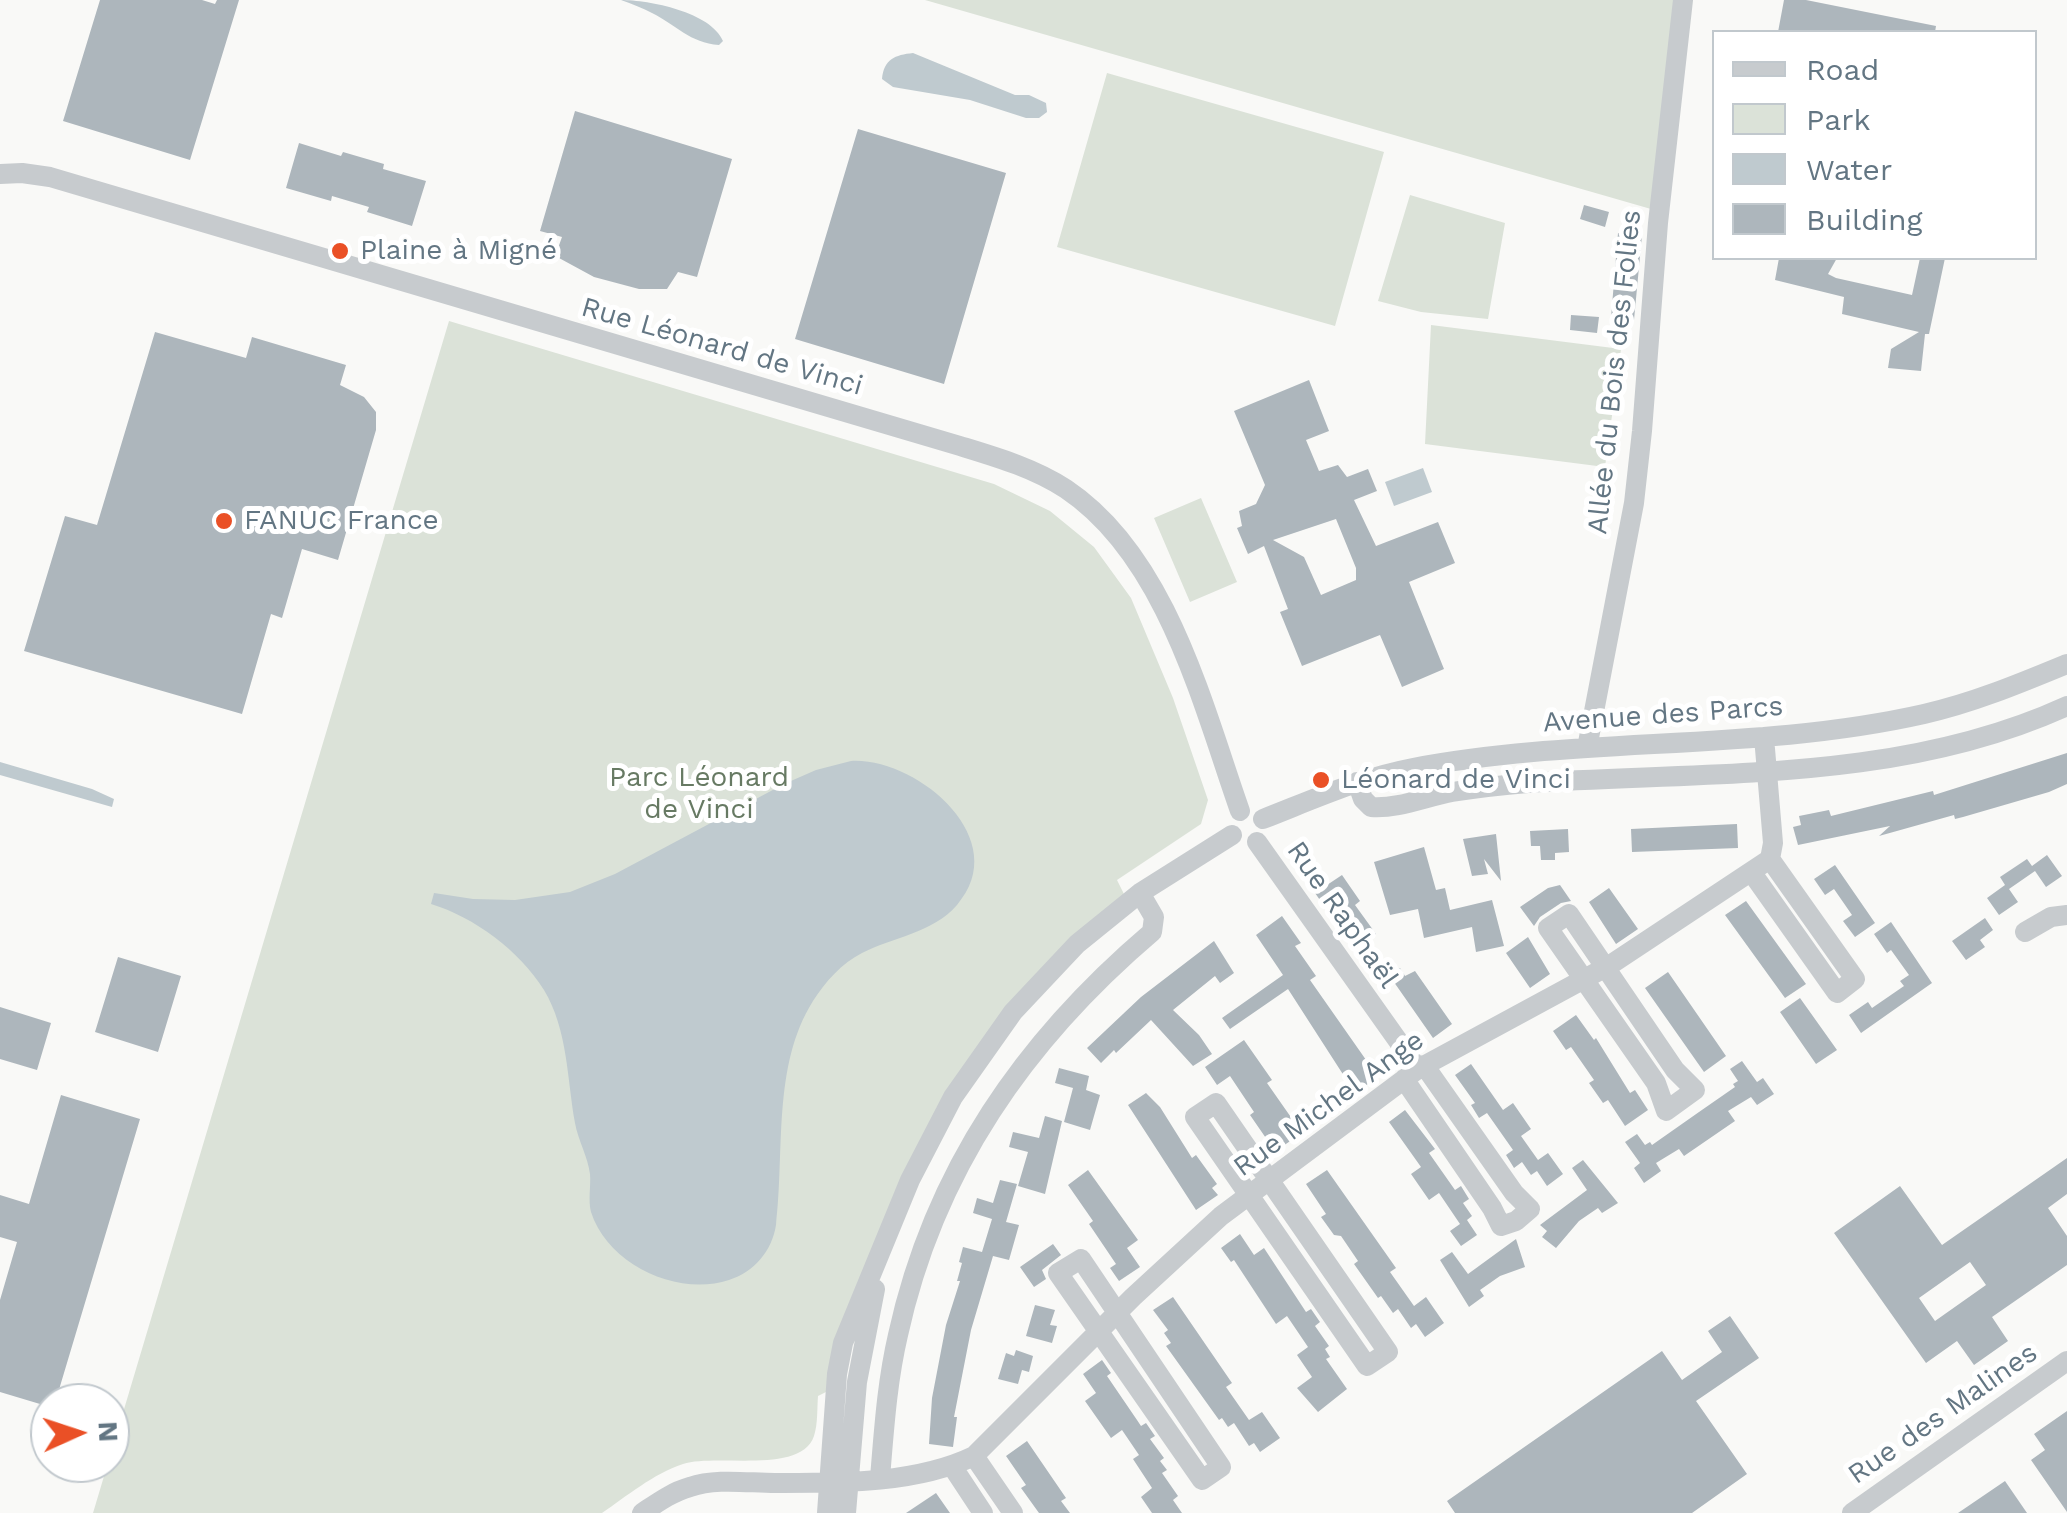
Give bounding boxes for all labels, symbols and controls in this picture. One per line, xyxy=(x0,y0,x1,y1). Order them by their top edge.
legend xyxy=(1712,30,2037,260)
text: Road xyxy=(1806,52,1879,87)
text: Park xyxy=(1806,102,1871,137)
text: Water xyxy=(1806,152,1892,187)
text: Building xyxy=(1806,202,1923,237)
street label: Allée du Bois des Folies xyxy=(1581,208,1649,536)
place label: Plaine à Migné xyxy=(360,234,557,268)
marker: Plaine à Migné xyxy=(329,240,351,262)
street label: Rue Léonard de Vinci xyxy=(577,291,867,403)
place label: FANUC France xyxy=(244,504,439,538)
marker: FANUC France xyxy=(213,510,235,532)
street label: Avenue des Parcs xyxy=(1542,690,1784,740)
park label: Parc Léonard de Vinci xyxy=(609,761,789,827)
place label: Léonard de Vinci xyxy=(1341,763,1571,797)
marker: Léonard de Vinci xyxy=(1310,769,1332,791)
street label: Rue Raphaël xyxy=(1279,835,1405,995)
street label: Rue Michel Ange xyxy=(1227,1024,1431,1184)
street label: Rue des Malines xyxy=(1842,1336,2044,1492)
north arrow xyxy=(30,1383,130,1483)
text: N xyxy=(91,1420,125,1443)

